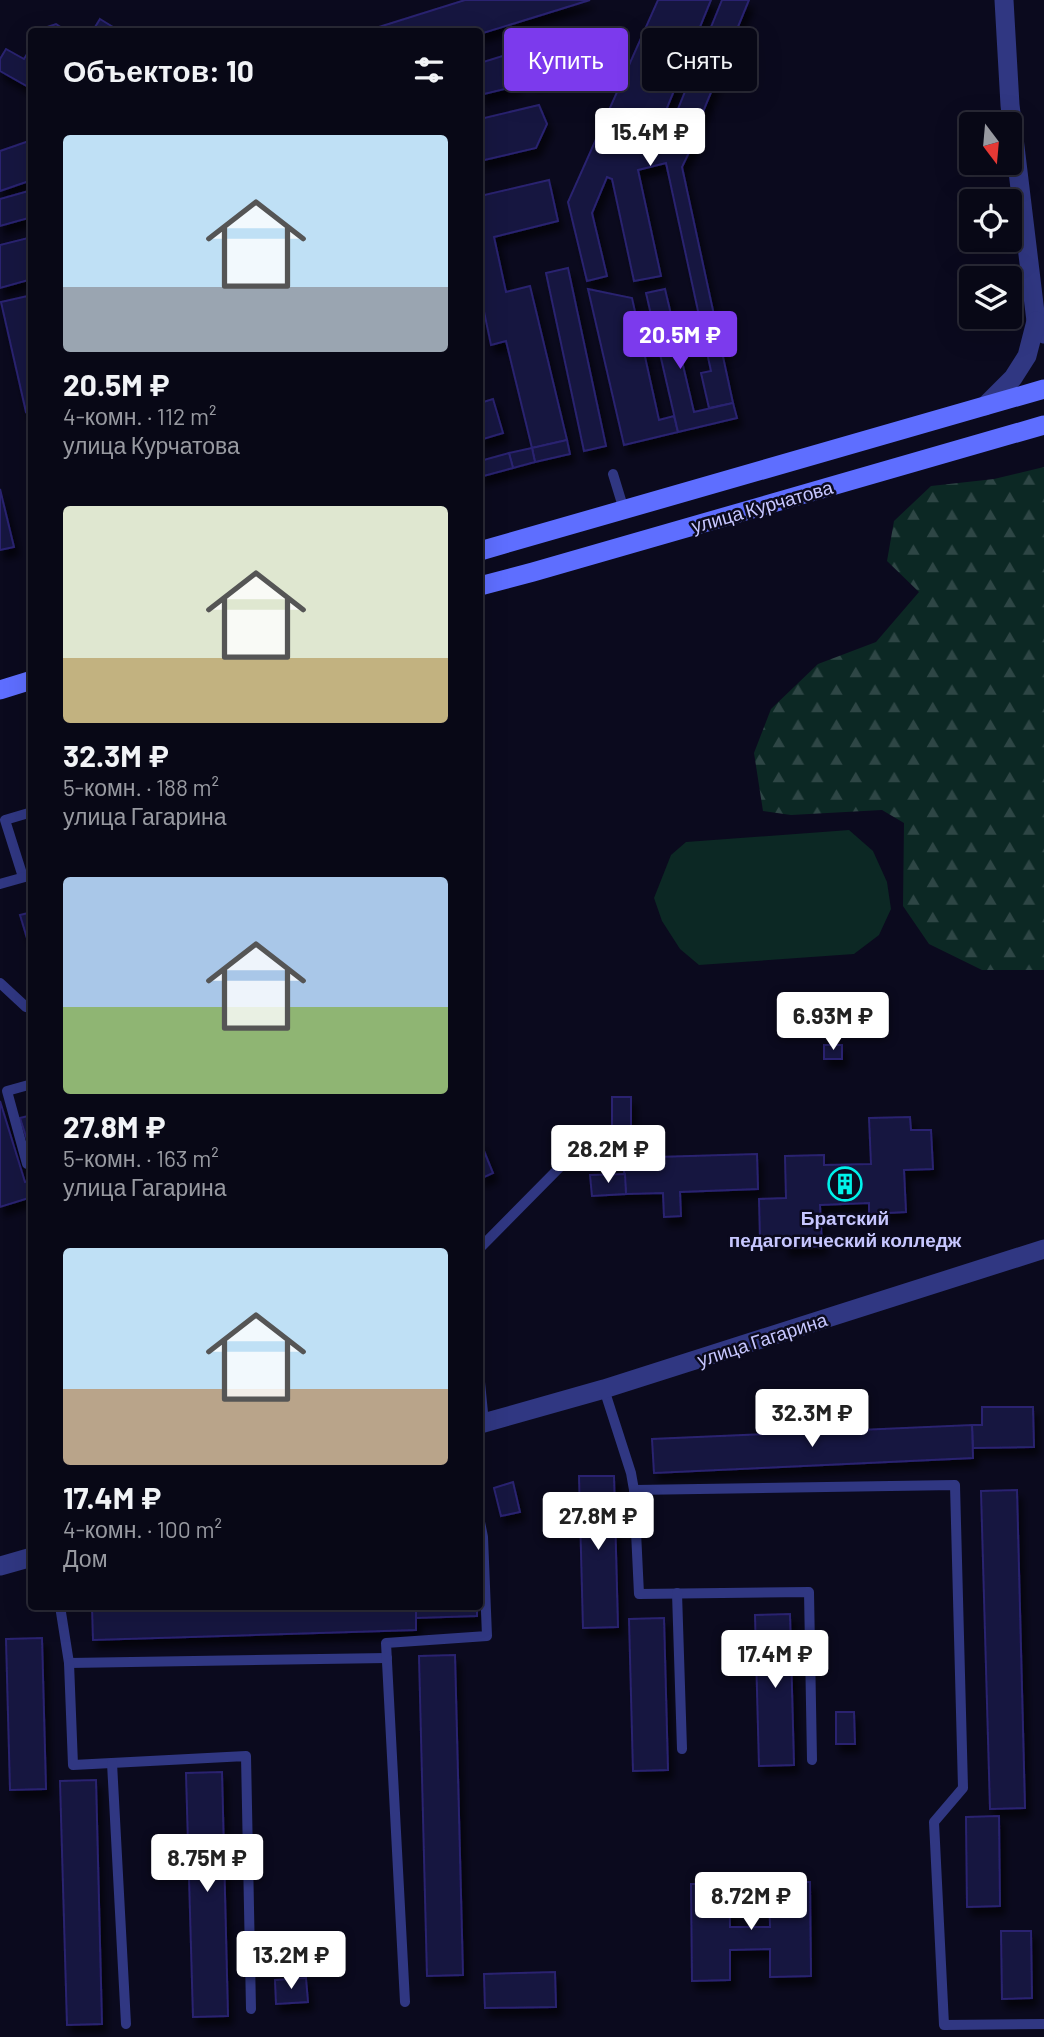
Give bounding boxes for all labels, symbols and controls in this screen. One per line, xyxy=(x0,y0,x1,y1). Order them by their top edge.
chip: Купить xyxy=(504,28,628,91)
chip: Снять xyxy=(642,28,757,91)
icon: filters xyxy=(410,51,448,89)
text: Объектов: 10 xyxy=(63,52,254,88)
pin: 15.4M ₽ xyxy=(585,108,715,168)
north arrow xyxy=(959,112,1022,175)
map controls xyxy=(959,112,1022,329)
text: 15.4M ₽ xyxy=(611,117,689,145)
icon: home xyxy=(193,181,319,307)
button: locate xyxy=(959,189,1022,252)
button: layers xyxy=(959,266,1022,329)
pin: 20.5M ₽ xyxy=(615,312,745,371)
text: 20.5M ₽ xyxy=(639,320,721,348)
text: 20.5M ₽ xyxy=(63,366,170,402)
text: 4-комн. · 112 m² xyxy=(63,402,216,430)
text: улица Курчатова xyxy=(63,431,240,459)
street label: улица Курчатова xyxy=(689,475,836,537)
icon: home xyxy=(193,552,319,678)
text: 32.3M ₽ xyxy=(63,737,169,773)
text: 5-комн. · 188 m² xyxy=(63,773,219,801)
text: улица Гагарина xyxy=(63,802,227,830)
icon: home xyxy=(193,923,319,1049)
pin: 6.93M ₽ xyxy=(768,992,898,1052)
text: 6.93M ₽ xyxy=(793,1001,873,1029)
text: 27.8M ₽ xyxy=(63,1108,166,1144)
pin: 28.2M ₽ xyxy=(543,1126,673,1185)
text: 28.2M ₽ xyxy=(567,1134,649,1162)
text: 5-комн. · 163 m² xyxy=(63,1144,219,1172)
building icon: Братский педагогический колледж xyxy=(826,1165,864,1203)
text: улица Гагарина xyxy=(63,1173,227,1201)
place label: Братский педагогический колледж xyxy=(729,1206,962,1251)
icon: home xyxy=(193,1294,319,1420)
street label: улица Гагарина xyxy=(694,1307,830,1371)
pin: 32.3M ₽ xyxy=(747,1390,877,1449)
text: 32.3M ₽ xyxy=(771,1398,853,1426)
text: 17.4M ₽ xyxy=(63,1479,161,1515)
pin: 27.8M ₽ xyxy=(533,1492,663,1552)
text: 27.8M ₽ xyxy=(559,1501,637,1529)
text: 4-комн. · 100 m² xyxy=(63,1515,222,1543)
text: Дом xyxy=(63,1544,107,1572)
pin: 17.4M ₽ xyxy=(710,1630,840,1690)
text: 17.4M ₽ xyxy=(737,1639,813,1667)
pin: 8.75M ₽ xyxy=(142,1834,272,1894)
text: 8.75M ₽ xyxy=(167,1843,247,1871)
pin: 8.72M ₽ xyxy=(686,1872,816,1932)
text: 8.72M ₽ xyxy=(711,1881,791,1909)
pin: 13.2M ₽ xyxy=(226,1932,356,1991)
text: 13.2M ₽ xyxy=(253,1940,329,1968)

